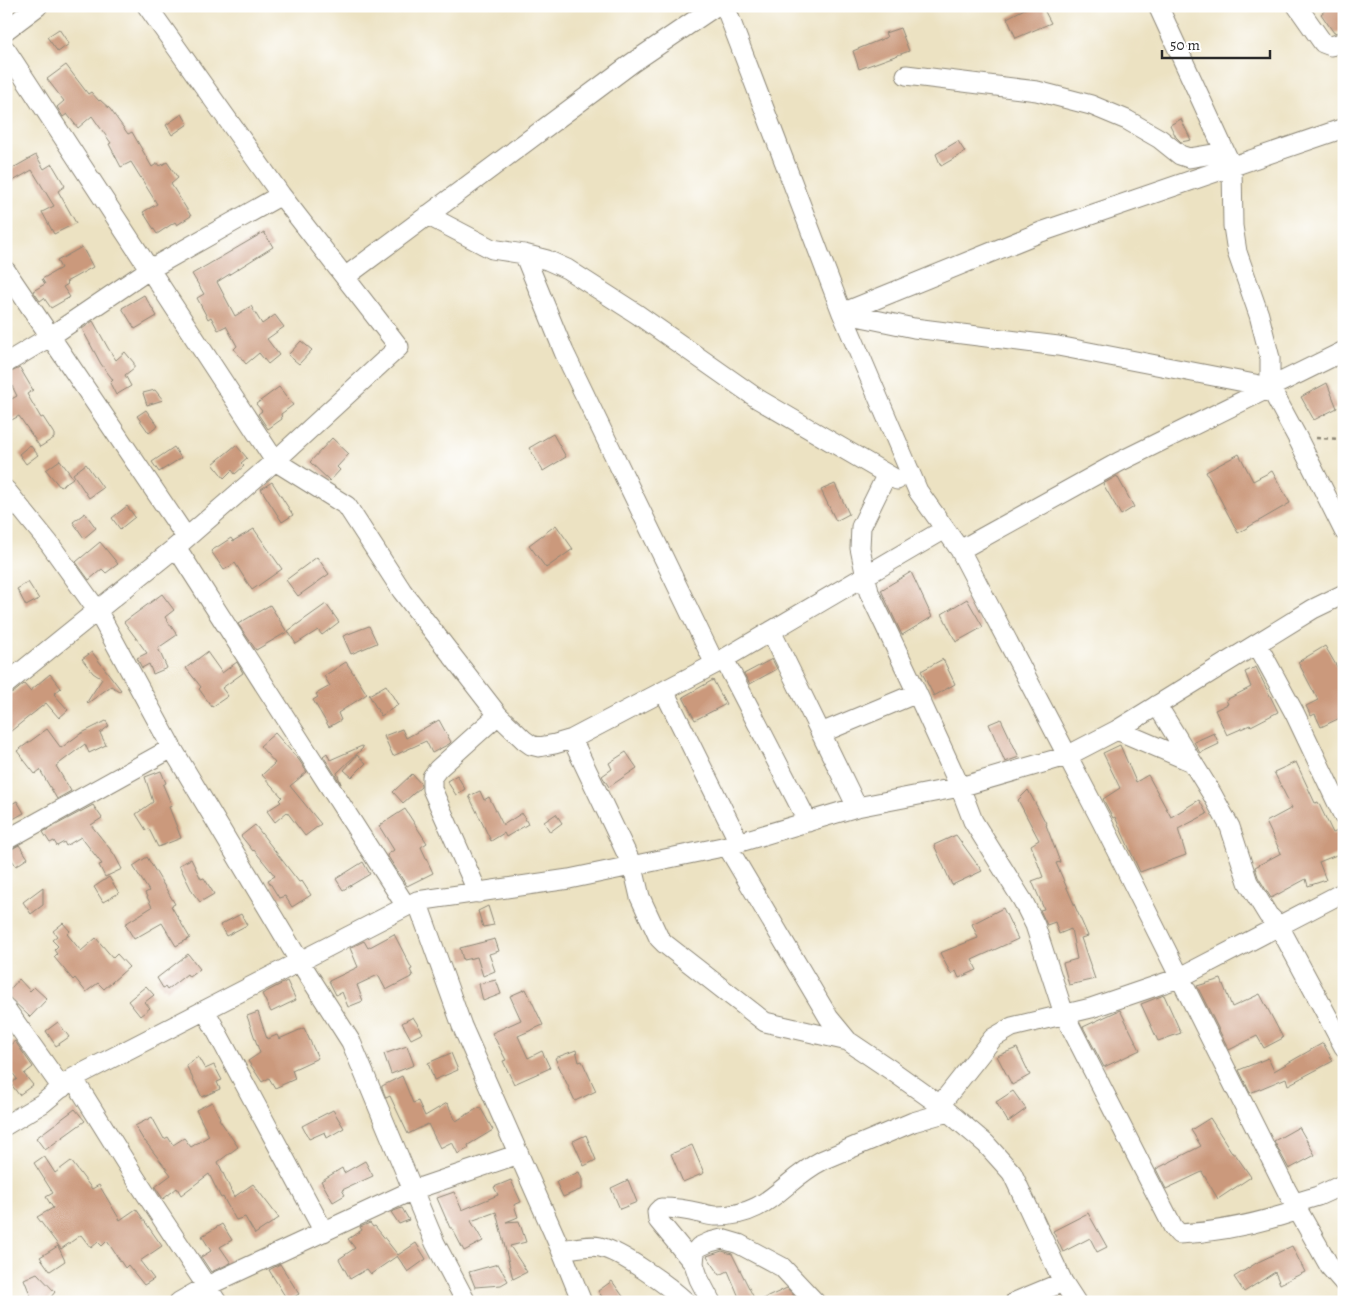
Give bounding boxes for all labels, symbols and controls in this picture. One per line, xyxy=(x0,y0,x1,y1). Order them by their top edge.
scale bar xyxy=(1162,28,1270,60)
text: 50 m xyxy=(1170,35,1200,55)

